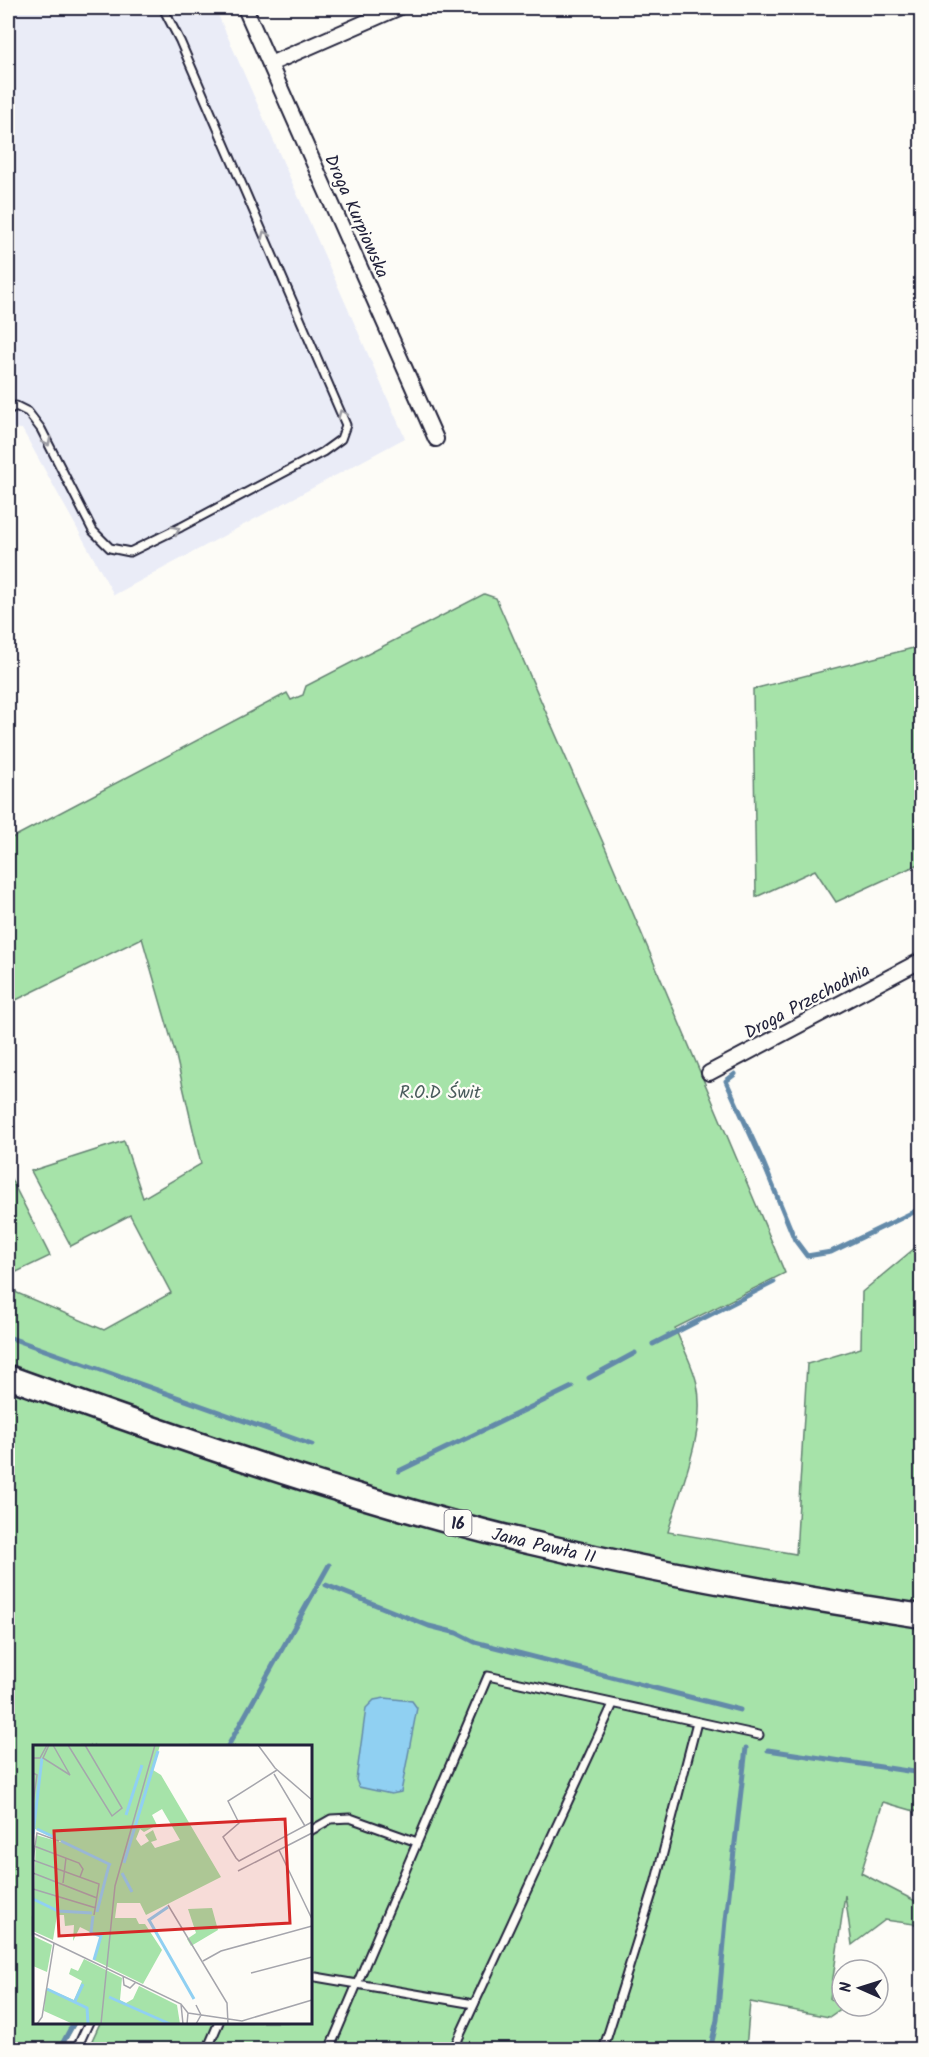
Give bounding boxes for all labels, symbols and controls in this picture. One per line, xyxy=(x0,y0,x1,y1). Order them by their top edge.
street label: Droga Kurpiowska xyxy=(315,150,396,283)
one-way arrow xyxy=(260,230,272,241)
one-way arrow xyxy=(337,409,349,420)
one-way arrow xyxy=(40,436,52,447)
one-way arrow xyxy=(169,526,180,537)
street label: Droga Przechodnia xyxy=(740,957,876,1048)
park label: R.O.D Świt xyxy=(399,1079,482,1108)
road number: 16 xyxy=(444,1510,472,1536)
street label: Jana Pawła II xyxy=(488,1521,598,1573)
inset map xyxy=(33,1745,312,2024)
north arrow xyxy=(830,1958,890,2018)
text: N xyxy=(834,1982,859,1993)

